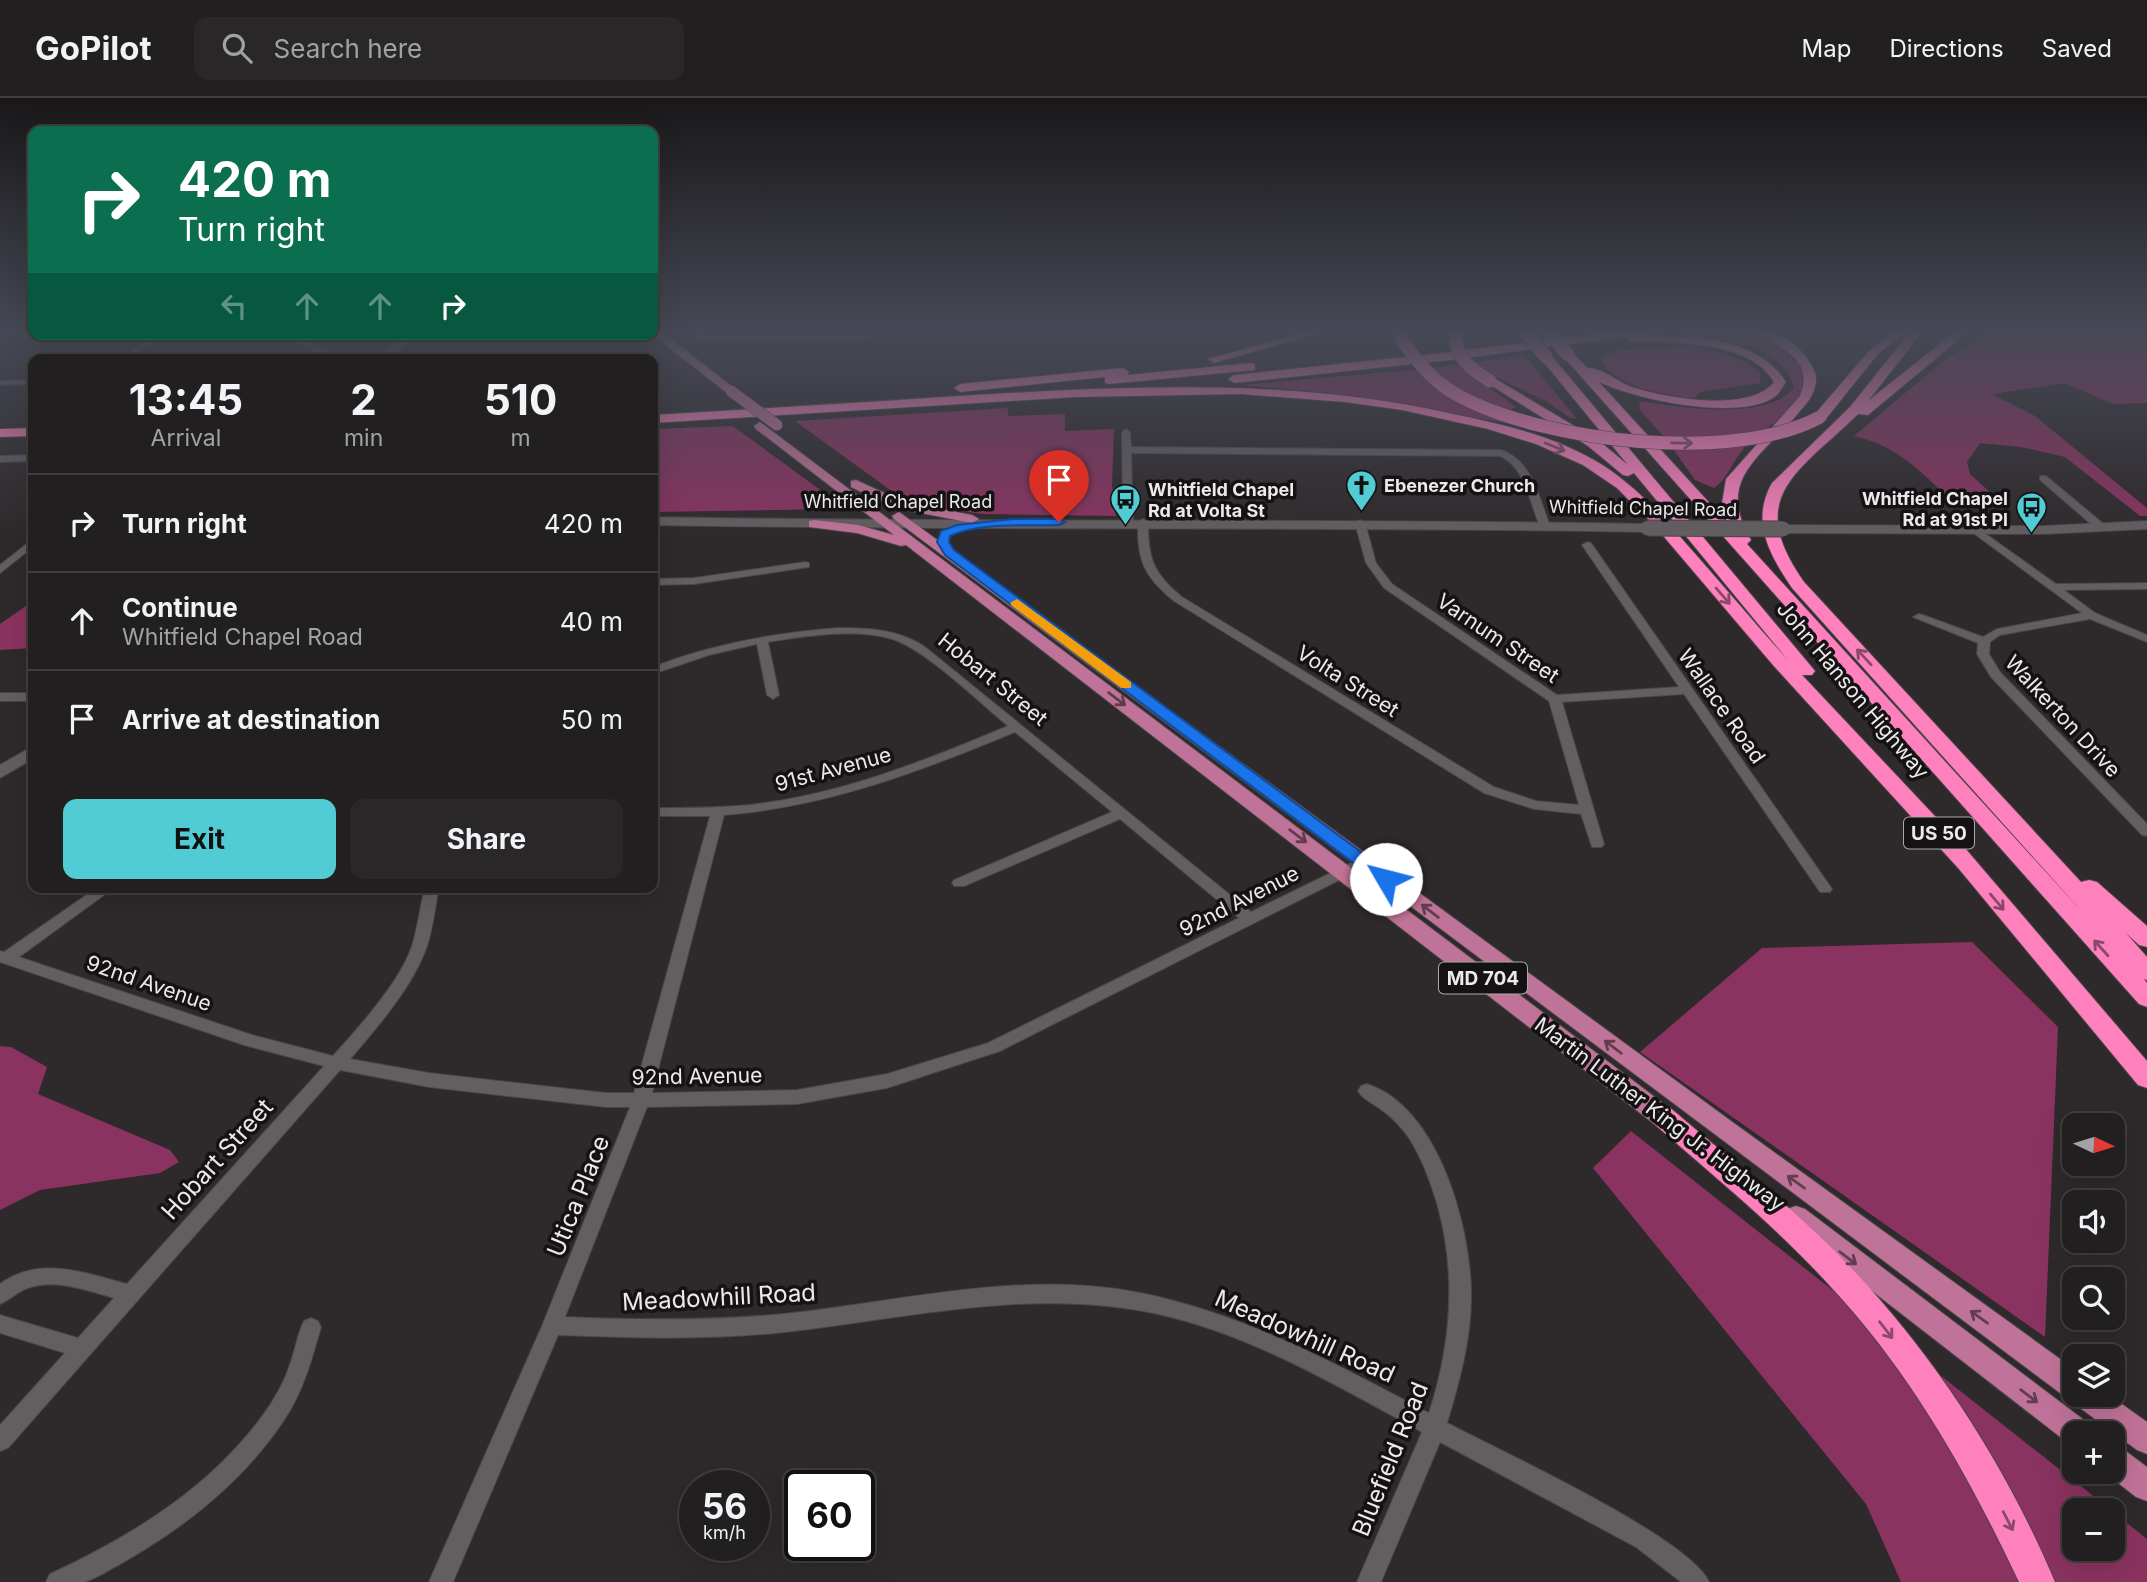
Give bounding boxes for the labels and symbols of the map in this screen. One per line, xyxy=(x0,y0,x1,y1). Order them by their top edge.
one-way arrow xyxy=(1671,436,1694,450)
one-way arrow xyxy=(1544,441,1566,454)
pin xyxy=(1029,450,1089,522)
church icon: Ebenezer Church xyxy=(1344,468,1378,512)
place label: Ebenezer Church xyxy=(1384,475,1535,496)
place label: Whitfield Chapel Rd at Volta St xyxy=(1148,479,1294,521)
bus stop icon: Whitfield Chapel Rd at Volta St xyxy=(1108,482,1142,526)
place label: Whitfield Chapel Rd at 91st Pl xyxy=(1862,488,2008,530)
street label: Whitfield Chapel Road xyxy=(804,491,992,512)
bus stop icon: Whitfield Chapel Rd at 91st Pl xyxy=(2014,491,2048,535)
street label: Whitfield Chapel Road xyxy=(1549,496,1737,520)
one-way arrow xyxy=(1715,587,1731,605)
street label: Varnum Street xyxy=(1432,588,1564,688)
street label: John Hanson Highway xyxy=(1772,596,1935,784)
street label: Hobart Street xyxy=(933,627,1053,731)
street label: Volta Street xyxy=(1292,640,1404,722)
street label: Wallace Road xyxy=(1673,644,1771,768)
one-way arrow xyxy=(1855,649,1872,666)
street label: Walkerton Drive xyxy=(2000,650,2126,782)
one-way arrow xyxy=(1108,691,1126,706)
street label: 91st Avenue xyxy=(772,741,894,797)
road number: US 50 xyxy=(1904,818,1974,848)
one-way arrow xyxy=(1288,829,1307,844)
position arrow xyxy=(1349,842,1423,916)
street label: 92nd Avenue xyxy=(1175,860,1303,942)
one-way arrow xyxy=(1990,892,2005,910)
one-way arrow xyxy=(1421,904,1440,919)
one-way arrow xyxy=(2093,939,2109,957)
street label: 92nd Avenue xyxy=(83,950,215,1016)
road number: MD 704 xyxy=(1439,962,1527,993)
street label: Martin Luther King Jr. Highway xyxy=(1530,1012,1790,1216)
one-way arrow xyxy=(1603,1040,1622,1055)
street label: 92nd Avenue xyxy=(631,1062,763,1090)
street label: Hobart Street xyxy=(155,1093,279,1225)
north arrow xyxy=(2062,1113,2124,1176)
street label: Utica Place xyxy=(541,1131,615,1261)
one-way arrow xyxy=(1787,1175,1806,1189)
one-way arrow xyxy=(1839,1250,1857,1265)
street label: Meadowhill Road xyxy=(621,1277,817,1317)
street label: Meadowhill Road xyxy=(1211,1283,1399,1389)
one-way arrow xyxy=(1970,1309,1989,1324)
one-way arrow xyxy=(1879,1320,1894,1338)
street label: Bluefield Road xyxy=(1346,1378,1434,1540)
one-way arrow xyxy=(2020,1388,2038,1403)
speed limit sign: 60 xyxy=(784,1470,875,1561)
one-way arrow xyxy=(2002,1510,2016,1531)

